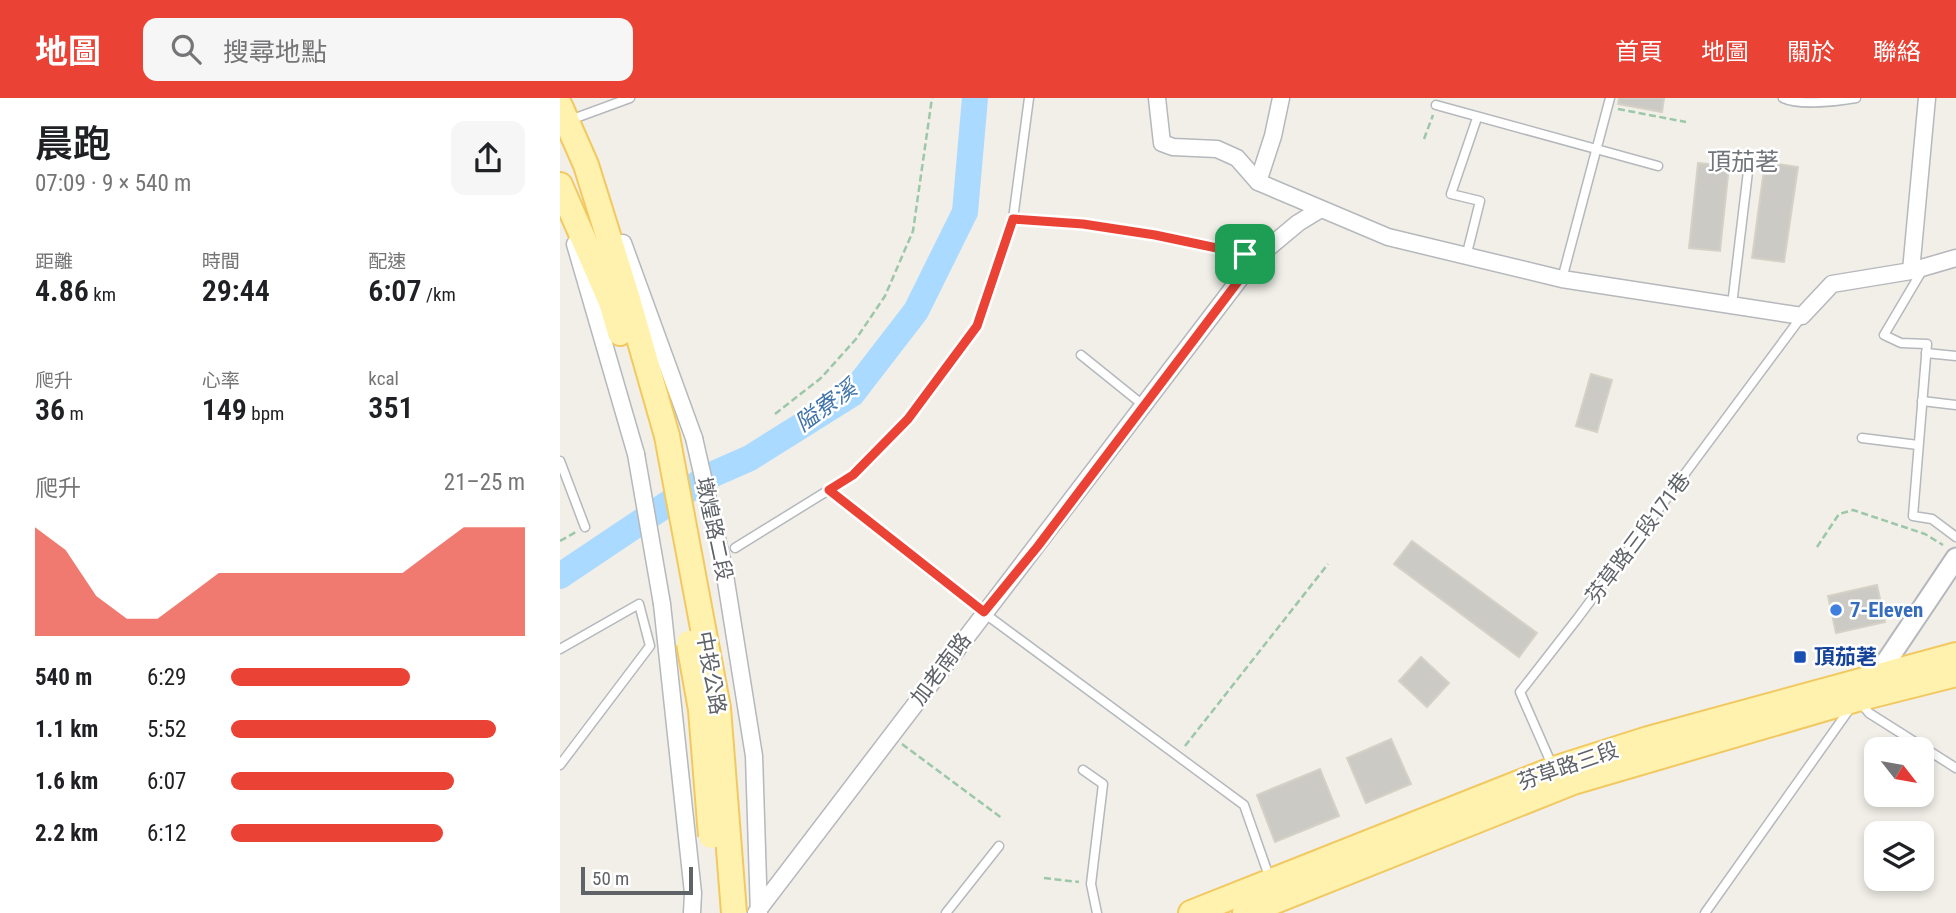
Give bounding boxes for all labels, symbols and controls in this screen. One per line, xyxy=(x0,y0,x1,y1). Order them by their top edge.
search box xyxy=(143,18,633,81)
icon: search xyxy=(167,30,205,68)
text: 地圖 xyxy=(35,32,101,71)
text: 搜尋地點 xyxy=(223,37,327,67)
text: 首頁 xyxy=(1615,38,1663,66)
text: 地圖 xyxy=(1701,38,1749,66)
text: 關於 xyxy=(1787,38,1835,66)
text: 聯絡 xyxy=(1873,38,1921,66)
button: share xyxy=(451,121,525,195)
text: 晨跑 xyxy=(35,122,111,166)
district label: 頂茄荖 xyxy=(1707,148,1779,176)
text: 07:09 · 9 × 540 m xyxy=(35,170,191,197)
pin xyxy=(1215,224,1275,284)
icon: arrive xyxy=(1226,235,1264,273)
text: 距離 xyxy=(35,250,73,273)
text: 時間 xyxy=(202,250,240,273)
text: 配速 xyxy=(368,250,406,273)
text: 4.86 xyxy=(35,273,89,308)
text: 29:44 xyxy=(202,273,270,308)
text: 6:07 xyxy=(368,273,422,308)
text: km xyxy=(89,283,116,306)
text: /km xyxy=(422,283,456,306)
text: kcal xyxy=(368,367,399,390)
text: 爬升 xyxy=(35,369,73,392)
text: 心率 xyxy=(202,369,240,392)
water label: 隘寮溪 xyxy=(790,373,864,437)
text: 351 xyxy=(368,390,414,425)
text: 36 xyxy=(35,392,65,427)
text: 149 xyxy=(202,392,247,427)
text: m xyxy=(65,402,84,425)
text: bpm xyxy=(247,402,284,425)
street label: 芬草路三段171巷 xyxy=(1581,468,1695,608)
text: 21–25 m xyxy=(444,469,525,496)
text: 爬升 xyxy=(35,475,81,502)
street label: 墩煌路二段 xyxy=(691,475,737,583)
place label: 7-Eleven xyxy=(1850,598,1923,622)
marker: 7-Eleven xyxy=(1828,602,1844,618)
street label: 加老南路 xyxy=(906,628,976,710)
street label: 中投公路 xyxy=(692,630,730,716)
place label: 頂茄荖 xyxy=(1814,645,1877,669)
marker: 頂茄荖 xyxy=(1792,649,1808,665)
text: 540 m xyxy=(35,664,92,691)
text: 6:29 xyxy=(147,664,186,691)
text: 1.1 km xyxy=(35,716,98,743)
text: 5:52 xyxy=(147,716,186,743)
north arrow xyxy=(1864,737,1934,807)
map controls xyxy=(1864,737,1934,891)
street label: 芬草路三段 xyxy=(1514,738,1622,794)
text: 1.6 km xyxy=(35,768,98,795)
text: 6:07 xyxy=(147,768,186,795)
text: 2.2 km xyxy=(35,820,98,847)
text: 6:12 xyxy=(147,820,186,847)
button: layers xyxy=(1864,821,1934,891)
scale bar xyxy=(581,864,693,896)
text: 50 m xyxy=(592,867,629,890)

